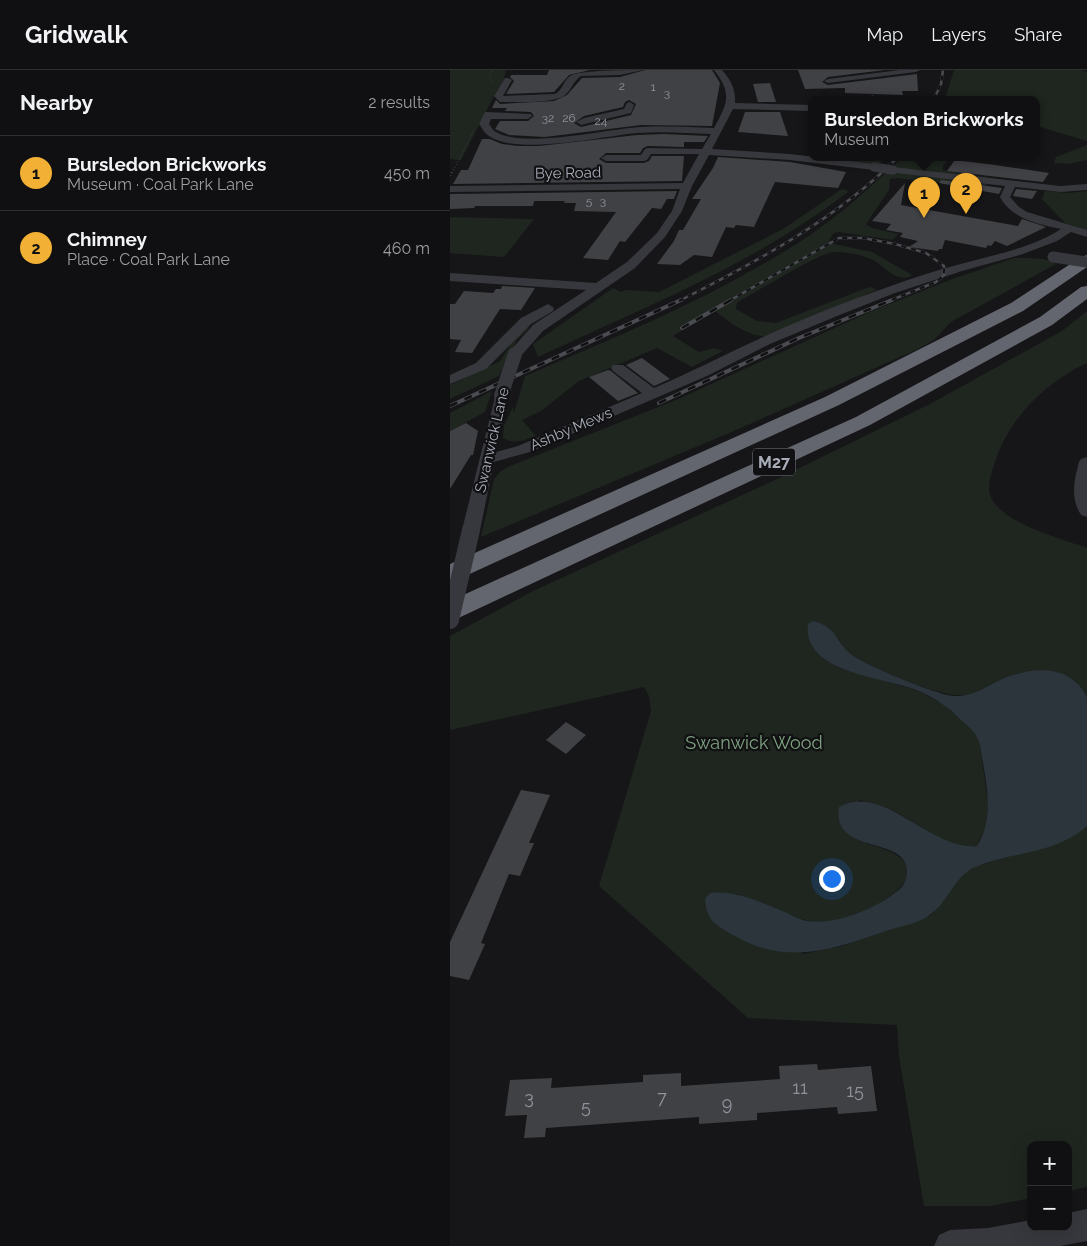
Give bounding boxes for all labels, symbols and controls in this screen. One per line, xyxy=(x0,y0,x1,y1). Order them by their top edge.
text: Gridwalk xyxy=(25,20,128,49)
text: Map xyxy=(867,24,903,45)
text: Layers xyxy=(931,24,986,45)
text: Share xyxy=(1014,24,1062,45)
house number: 2 xyxy=(619,79,625,93)
house number: 1 xyxy=(650,80,656,94)
house number: 3 xyxy=(664,86,670,100)
text: Nearby xyxy=(20,90,93,115)
text: 2 results xyxy=(368,93,430,112)
popup xyxy=(808,96,1040,161)
text: Bursledon Brickworks xyxy=(824,108,1024,130)
house number: 32 xyxy=(542,111,554,125)
house number: 26 xyxy=(562,111,576,125)
house number: 24 xyxy=(595,114,608,128)
text: Museum xyxy=(824,130,889,149)
text: Bursledon Brickworks xyxy=(67,153,266,175)
street label: Bye Road xyxy=(535,163,601,183)
text: 1 xyxy=(32,164,40,183)
text: 450 m xyxy=(384,164,430,183)
pin: 2 xyxy=(950,173,982,214)
text: Museum · Coal Park Lane xyxy=(67,175,254,194)
pin: 1 xyxy=(908,177,940,218)
house number: 5 xyxy=(586,194,593,208)
house number: 3 xyxy=(600,194,606,208)
text: Chimney xyxy=(67,228,147,250)
text: 2 xyxy=(31,239,41,258)
text: 460 m xyxy=(383,239,430,258)
text: Place · Coal Park Lane xyxy=(67,250,230,269)
street label: Swanwick Lane xyxy=(471,385,513,494)
street label: Ashby Mews xyxy=(527,404,615,454)
road number: M27 xyxy=(753,448,795,476)
park label: Swanwick Wood xyxy=(685,732,823,753)
your location xyxy=(819,866,845,892)
house number: 11 xyxy=(792,1077,808,1098)
house number: 15 xyxy=(846,1080,864,1101)
house number: 3 xyxy=(524,1087,534,1108)
house number: 7 xyxy=(657,1087,667,1108)
house number: 9 xyxy=(722,1093,732,1114)
house number: 5 xyxy=(581,1096,591,1117)
map controls xyxy=(1027,1141,1072,1231)
button: + xyxy=(1027,1141,1072,1186)
button: − xyxy=(1027,1186,1072,1231)

